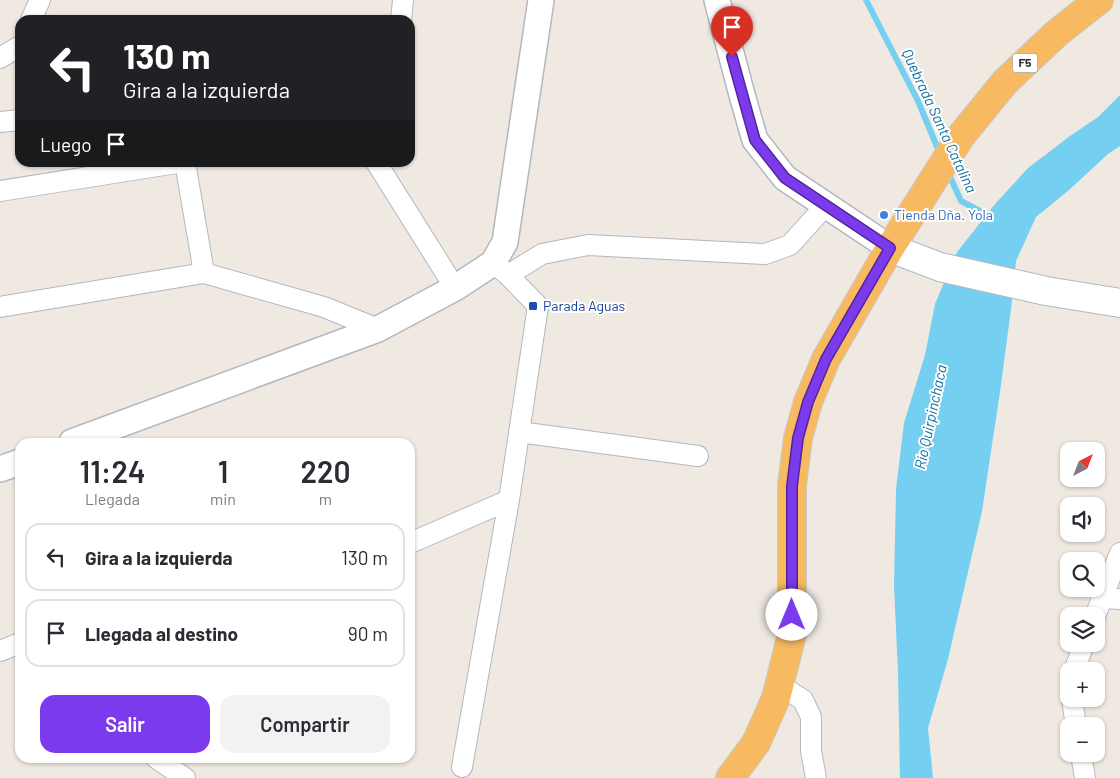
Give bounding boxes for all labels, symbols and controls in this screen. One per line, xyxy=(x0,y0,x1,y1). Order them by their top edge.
pin xyxy=(711,6,753,57)
icon: arrive xyxy=(718,13,746,41)
text: 130 m xyxy=(123,34,210,76)
icon: left xyxy=(40,35,105,100)
water label: Quebrada Santa Catalina xyxy=(899,46,981,195)
road number: F5 xyxy=(1012,54,1038,72)
text: Gira a la izquierda xyxy=(123,76,290,102)
icon: arrive xyxy=(102,130,130,158)
text: Luego xyxy=(40,133,92,156)
place label: Tienda Dña. Yola xyxy=(894,206,993,223)
marker: Tienda Dña. Yola xyxy=(878,209,890,221)
place label: Parada Aguas xyxy=(543,297,626,314)
marker: Parada Aguas xyxy=(527,300,539,312)
water label: Río Quirpinchaca xyxy=(910,363,950,471)
north arrow xyxy=(1060,442,1105,488)
map controls xyxy=(1060,442,1105,762)
text: 11:24 xyxy=(79,453,146,489)
text: 1 xyxy=(218,453,228,489)
text: 220 xyxy=(300,453,351,489)
text: Llegada xyxy=(85,489,140,508)
text: min xyxy=(210,489,236,508)
text: m xyxy=(319,489,332,508)
button: sound xyxy=(1060,497,1105,542)
icon: left xyxy=(42,543,70,571)
text: Gira a la izquierda xyxy=(85,546,233,569)
text: 130 m xyxy=(341,546,388,569)
button: search xyxy=(1060,552,1105,597)
position arrow xyxy=(765,588,817,640)
button: layers xyxy=(1060,607,1105,652)
icon: arrive xyxy=(42,619,70,647)
text: Llegada al destino xyxy=(85,622,238,645)
text: 90 m xyxy=(348,622,388,645)
button: + xyxy=(1060,662,1105,707)
button: Salir xyxy=(40,695,210,753)
button: Compartir xyxy=(220,695,390,753)
button: − xyxy=(1060,717,1105,762)

